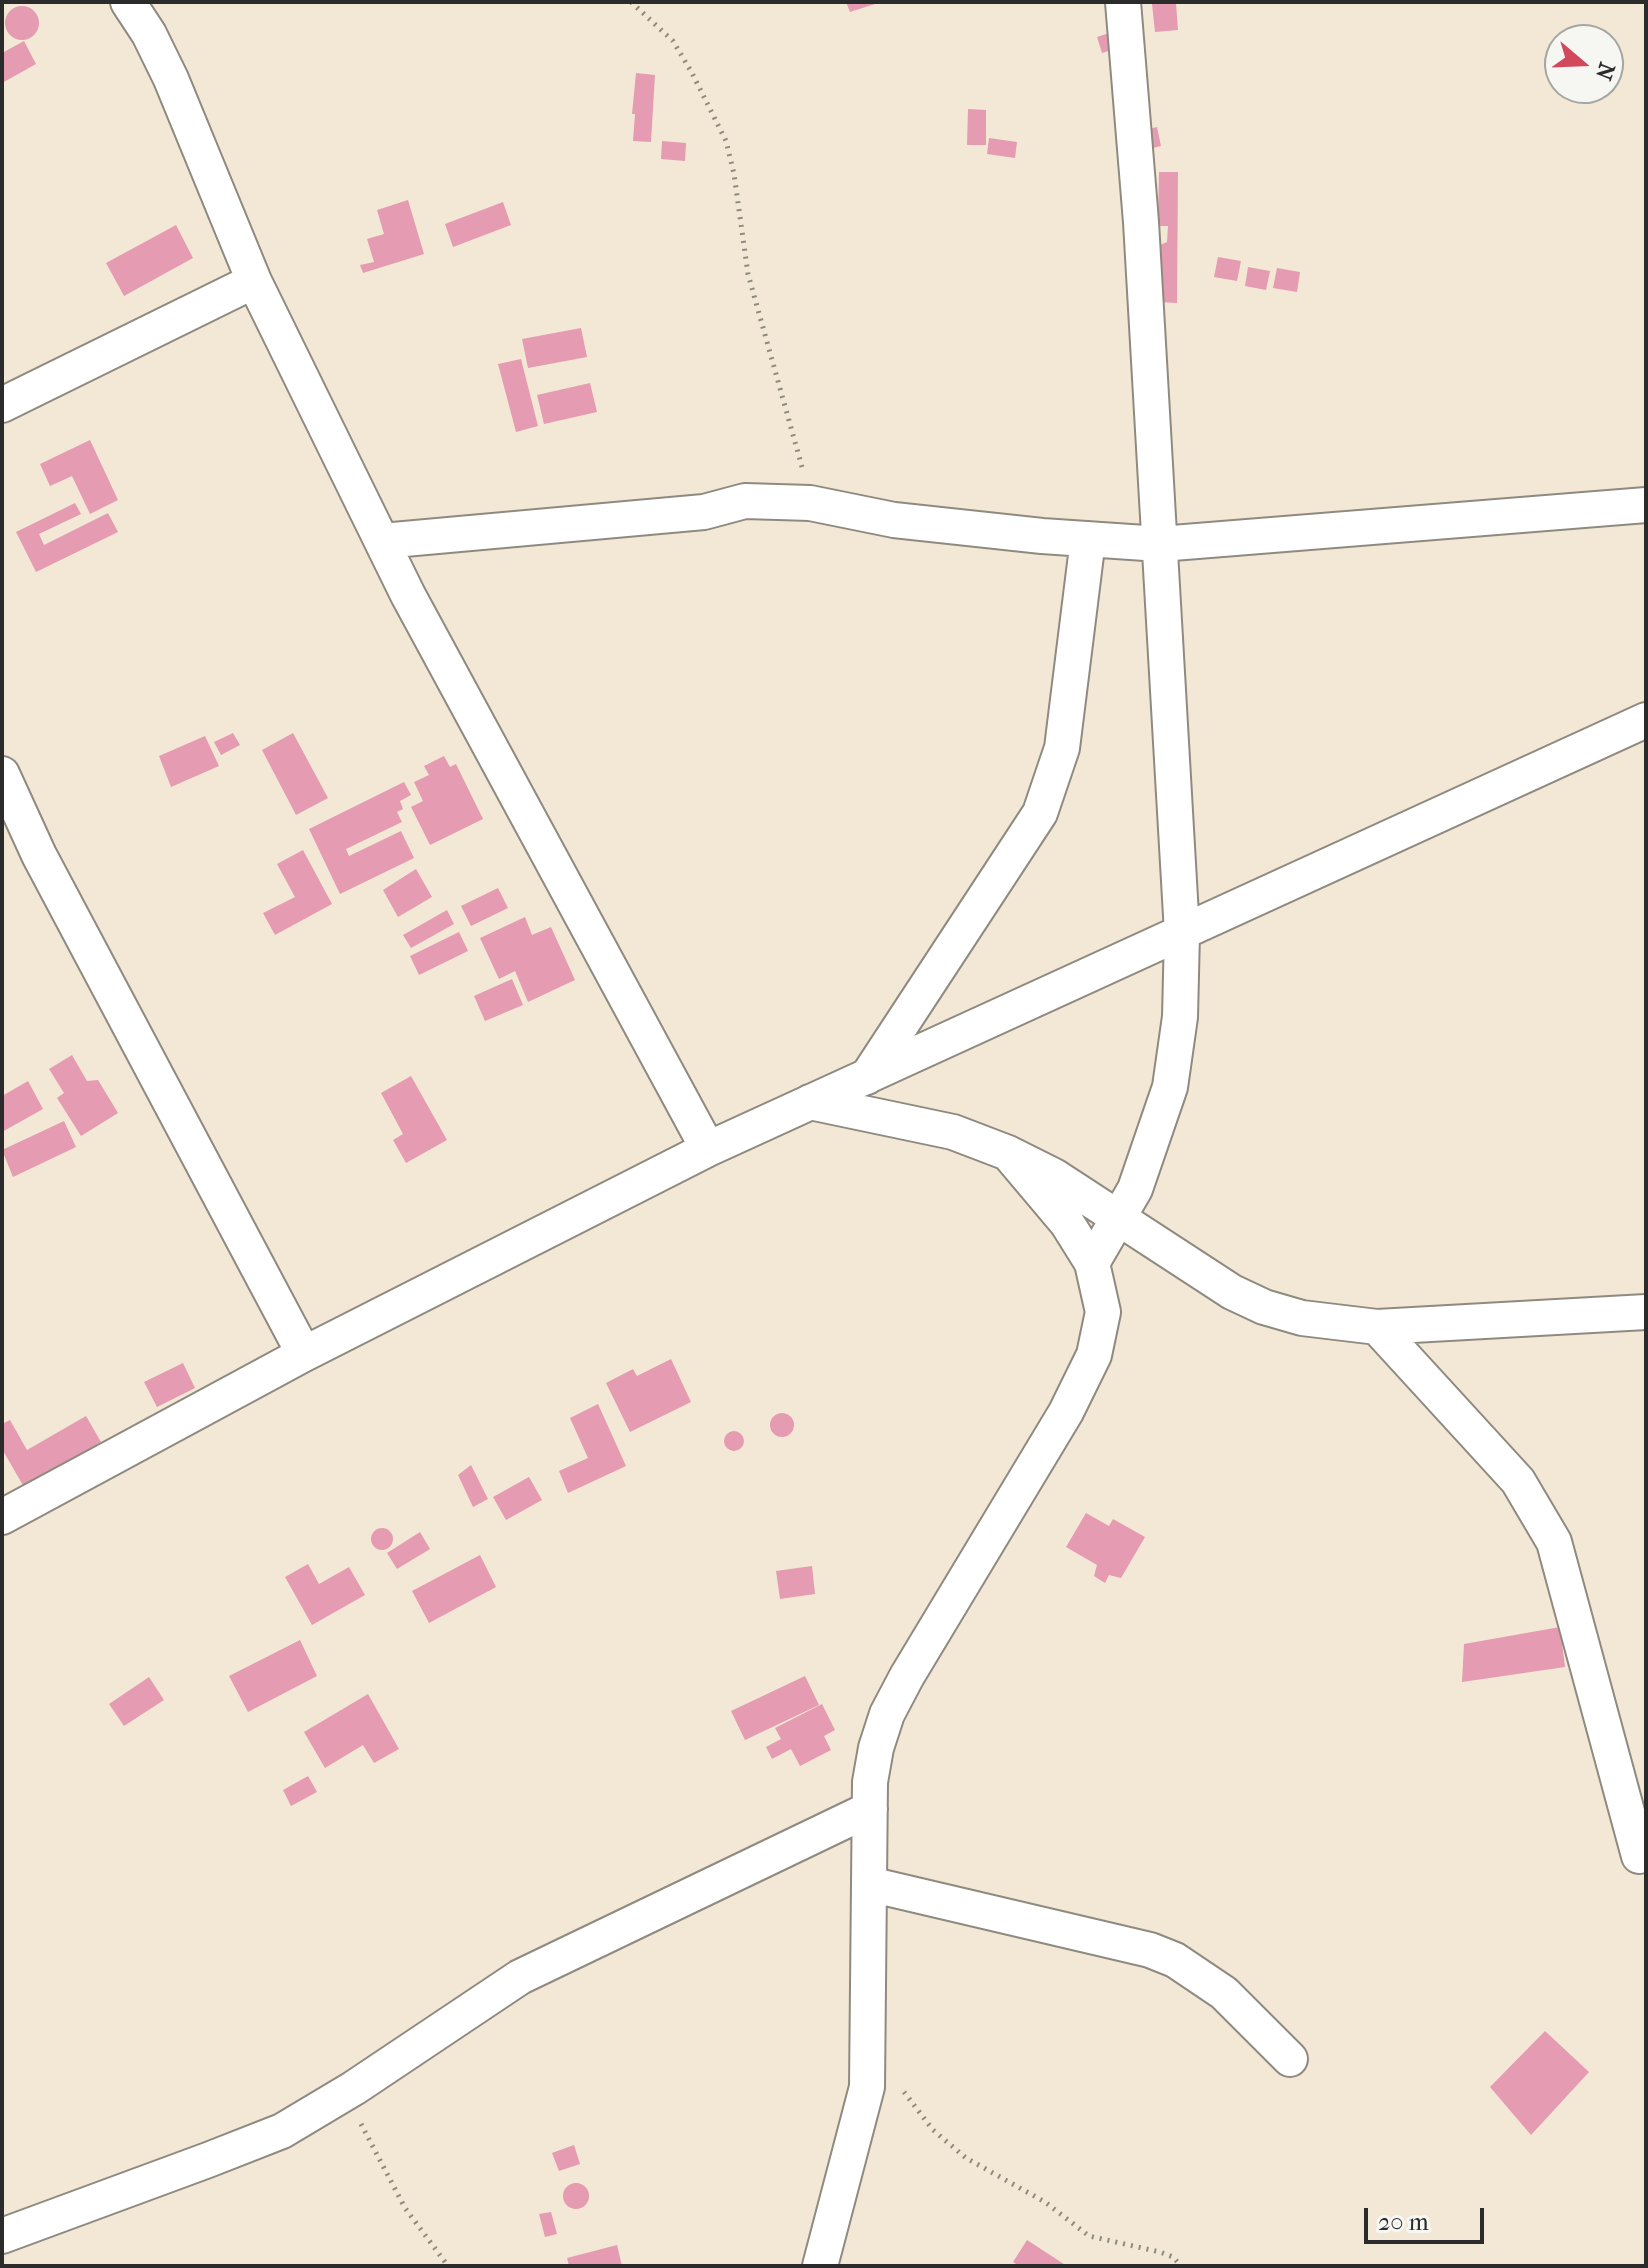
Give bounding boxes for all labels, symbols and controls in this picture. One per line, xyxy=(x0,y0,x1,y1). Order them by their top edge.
north arrow xyxy=(1544,24,1624,104)
text: N xyxy=(1590,59,1620,83)
scale bar xyxy=(1368,2192,1488,2242)
text: 20 m xyxy=(1378,2208,1429,2236)

